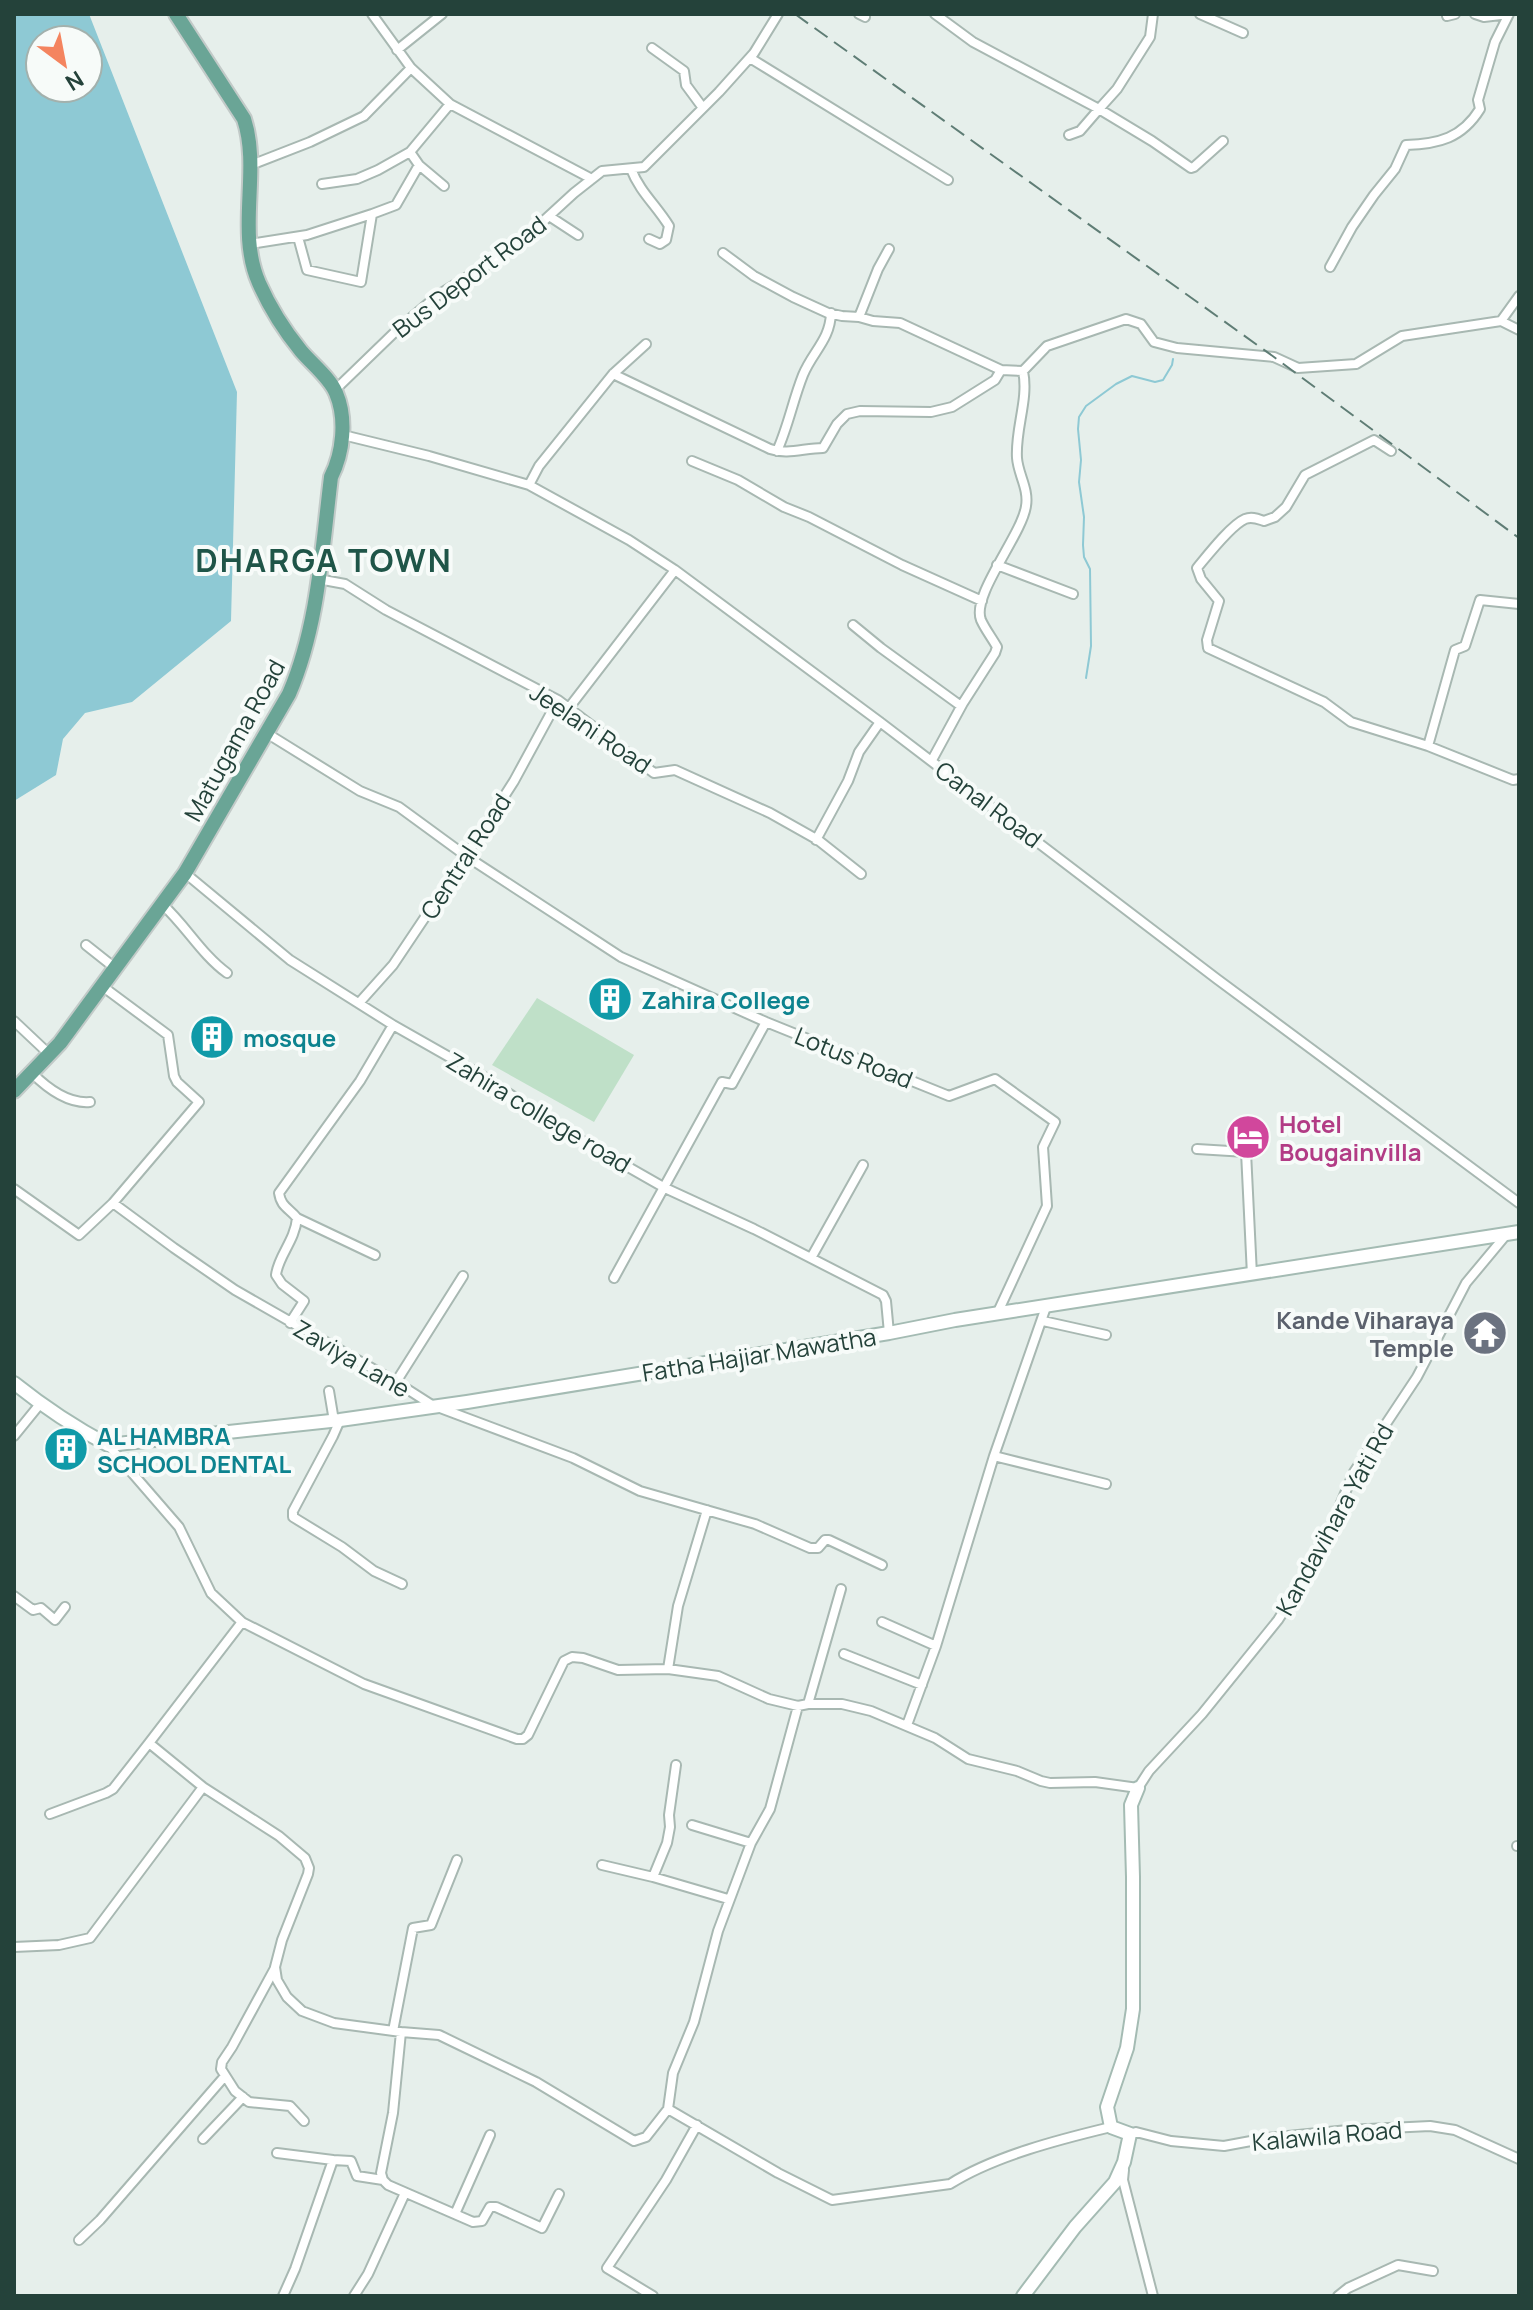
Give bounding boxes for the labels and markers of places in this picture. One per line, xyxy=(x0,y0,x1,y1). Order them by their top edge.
building icon: Zahira College xyxy=(586,975,634,1023)
place label: Zahira College xyxy=(641,983,810,1016)
building icon: mosque xyxy=(188,1013,236,1061)
place label: mosque xyxy=(243,1021,336,1054)
place label: Hotel Bougainvilla xyxy=(1279,1107,1422,1168)
hotel icon: Hotel Bougainvilla xyxy=(1224,1113,1272,1161)
place label: Kande Viharaya Temple xyxy=(1276,1303,1454,1364)
temple icon: Kande Viharaya Temple xyxy=(1461,1309,1509,1357)
place label: AL HAMBRA SCHOOL DENTAL xyxy=(97,1419,291,1480)
building icon: AL HAMBRA SCHOOL DENTAL xyxy=(42,1425,90,1473)

